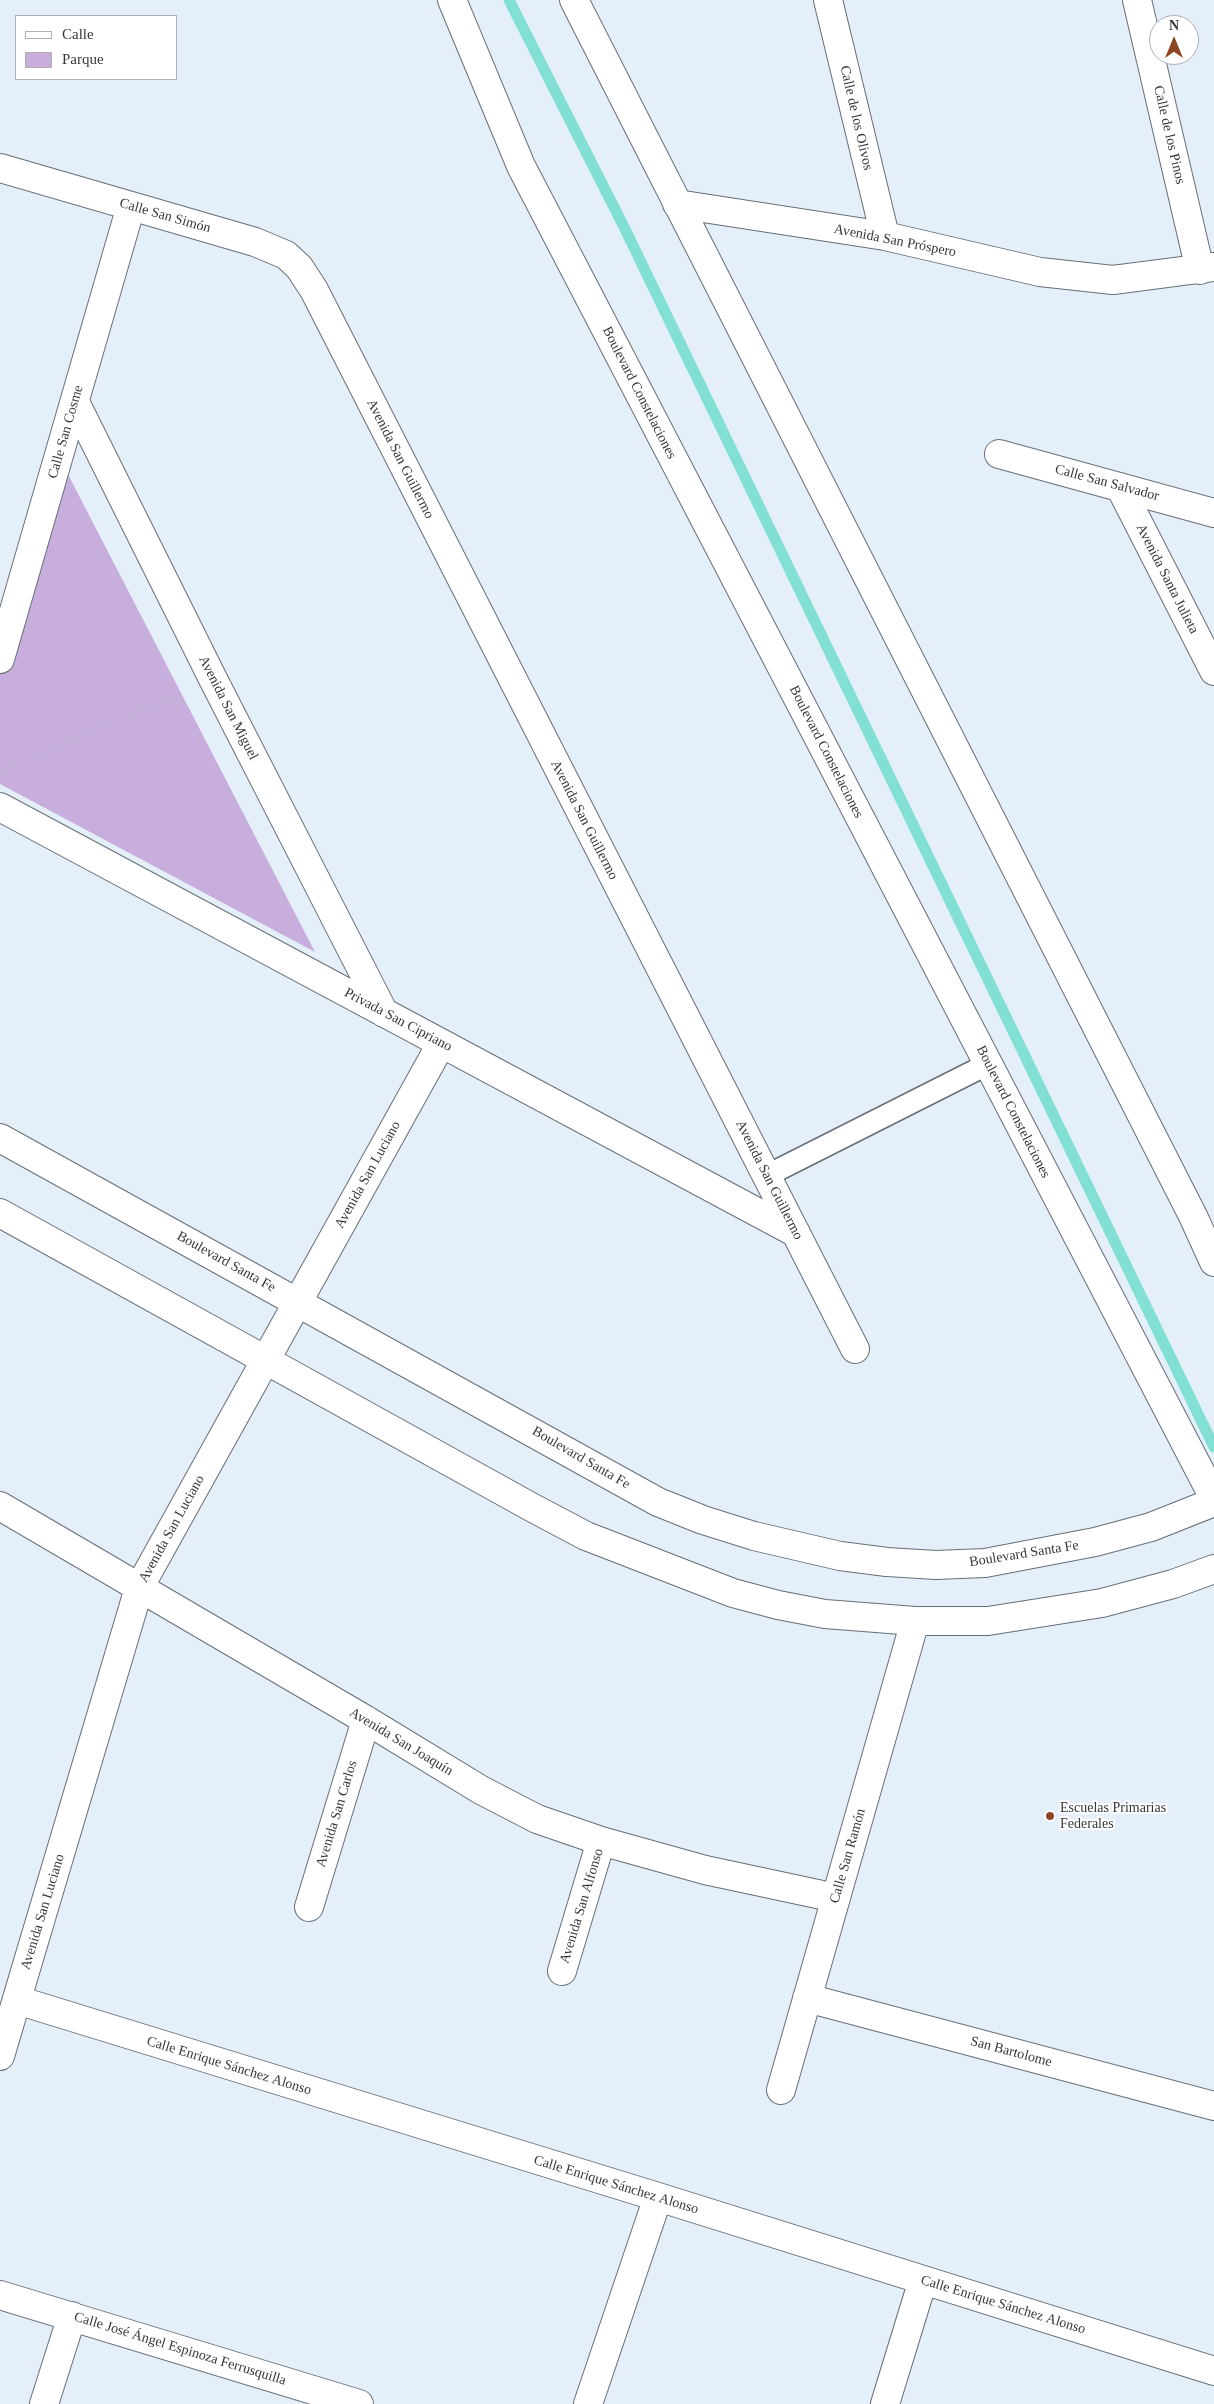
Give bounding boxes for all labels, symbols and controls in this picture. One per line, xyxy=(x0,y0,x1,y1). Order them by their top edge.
legend xyxy=(15,15,178,80)
north arrow xyxy=(1149,15,1199,65)
text: N xyxy=(1169,18,1179,33)
text: Calle xyxy=(62,26,94,42)
text: Parque xyxy=(62,51,104,67)
street label: Calle de los Olivos xyxy=(836,64,876,172)
street label: Calle de los Pinos xyxy=(1149,84,1189,186)
street label: Calle San Simón xyxy=(117,195,213,237)
street label: Avenida San Próspero xyxy=(832,221,958,261)
street label: Boulevard Constelaciones xyxy=(598,324,680,462)
street label: Calle San Cosme xyxy=(45,383,87,481)
street label: Avenida San Guillermo xyxy=(363,396,437,522)
street label: Calle San Salvador xyxy=(1053,461,1161,505)
street label: Avenida Santa Julieta xyxy=(1132,521,1202,637)
street label: Avenida San Miguel xyxy=(194,653,262,763)
street label: Boulevard Constelaciones xyxy=(785,683,867,821)
street label: Avenida San Guillermo xyxy=(547,757,621,883)
street label: Privada San Cipriano xyxy=(341,984,455,1056)
street label: Boulevard Constelaciones xyxy=(972,1043,1054,1181)
street label: Avenida San Guillermo xyxy=(732,1117,806,1243)
street label: Avenida San Luciano xyxy=(332,1118,404,1232)
street label: Boulevard Santa Fe xyxy=(174,1228,278,1296)
street label: Boulevard Santa Fe xyxy=(529,1423,633,1493)
street label: Avenida San Luciano xyxy=(136,1472,208,1586)
street label: Boulevard Santa Fe xyxy=(968,1537,1080,1571)
street label: Avenida San Joaquín xyxy=(346,1704,456,1780)
street label: Avenida San Carlos xyxy=(313,1758,361,1870)
place label: Escuelas Primarias Federales xyxy=(1060,1800,1166,1832)
street label: Calle San Ramón xyxy=(826,1807,870,1905)
marker: Escuelas Primarias Federales xyxy=(1044,1810,1056,1822)
street label: Avenida San Alfonso xyxy=(556,1846,608,1966)
street label: Avenida San Luciano xyxy=(17,1852,69,1972)
street label: Calle Enrique Sánchez Alonso xyxy=(145,2033,313,2099)
street label: San Bartolome xyxy=(968,2033,1054,2071)
street label: Calle Enrique Sánchez Alonso xyxy=(532,2152,700,2218)
street label: Calle Enrique Sánchez Alonso xyxy=(919,2272,1087,2338)
street label: Calle José Ángel Espinoza Ferrusquilla xyxy=(72,2309,288,2389)

